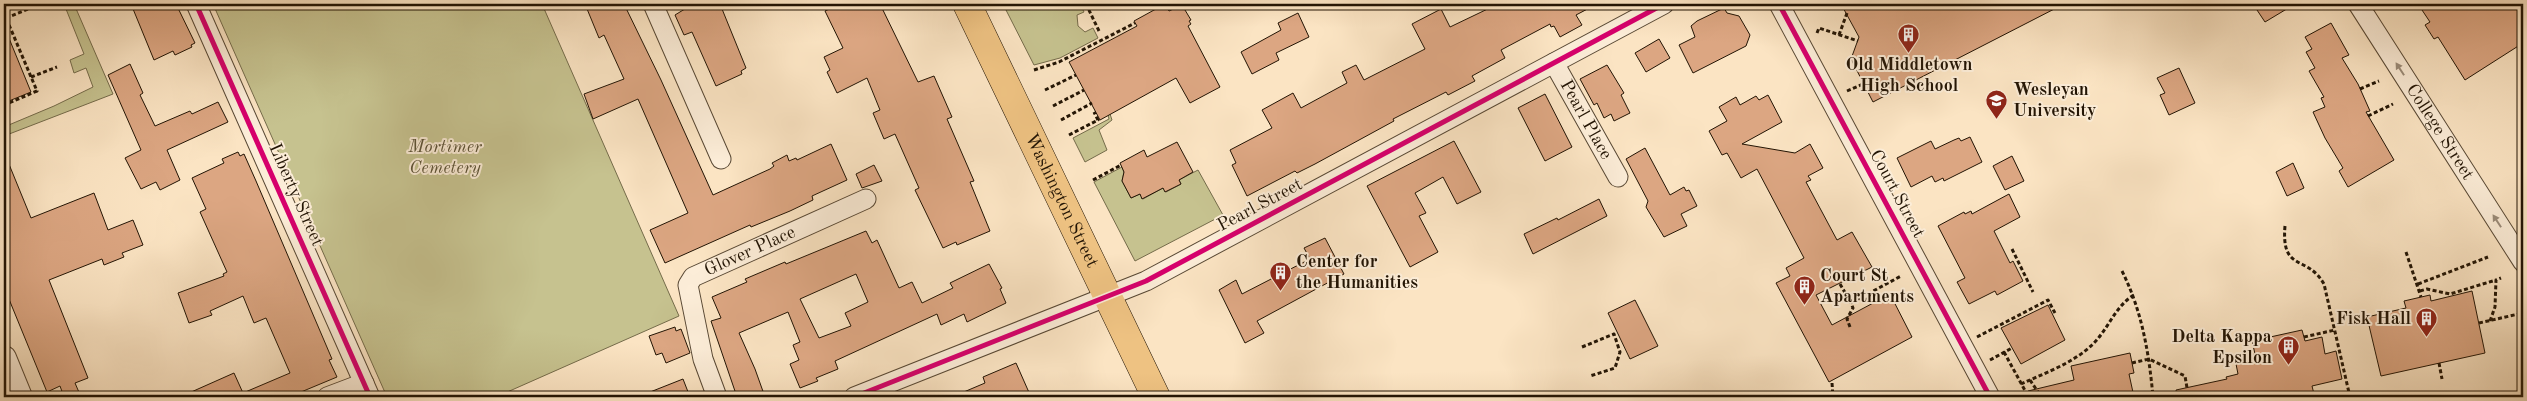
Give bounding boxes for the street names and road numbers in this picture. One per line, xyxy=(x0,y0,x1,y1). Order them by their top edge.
street label: Pearl Place xyxy=(1556,77,1615,162)
street label: College Street xyxy=(2403,81,2477,183)
street label: Washington Street xyxy=(1022,131,1101,270)
street label: Liberty Street xyxy=(265,141,327,249)
street label: Court Street xyxy=(1866,147,1928,241)
street label: Pearl Street xyxy=(1215,175,1305,235)
street label: Glover Place xyxy=(702,223,798,280)

